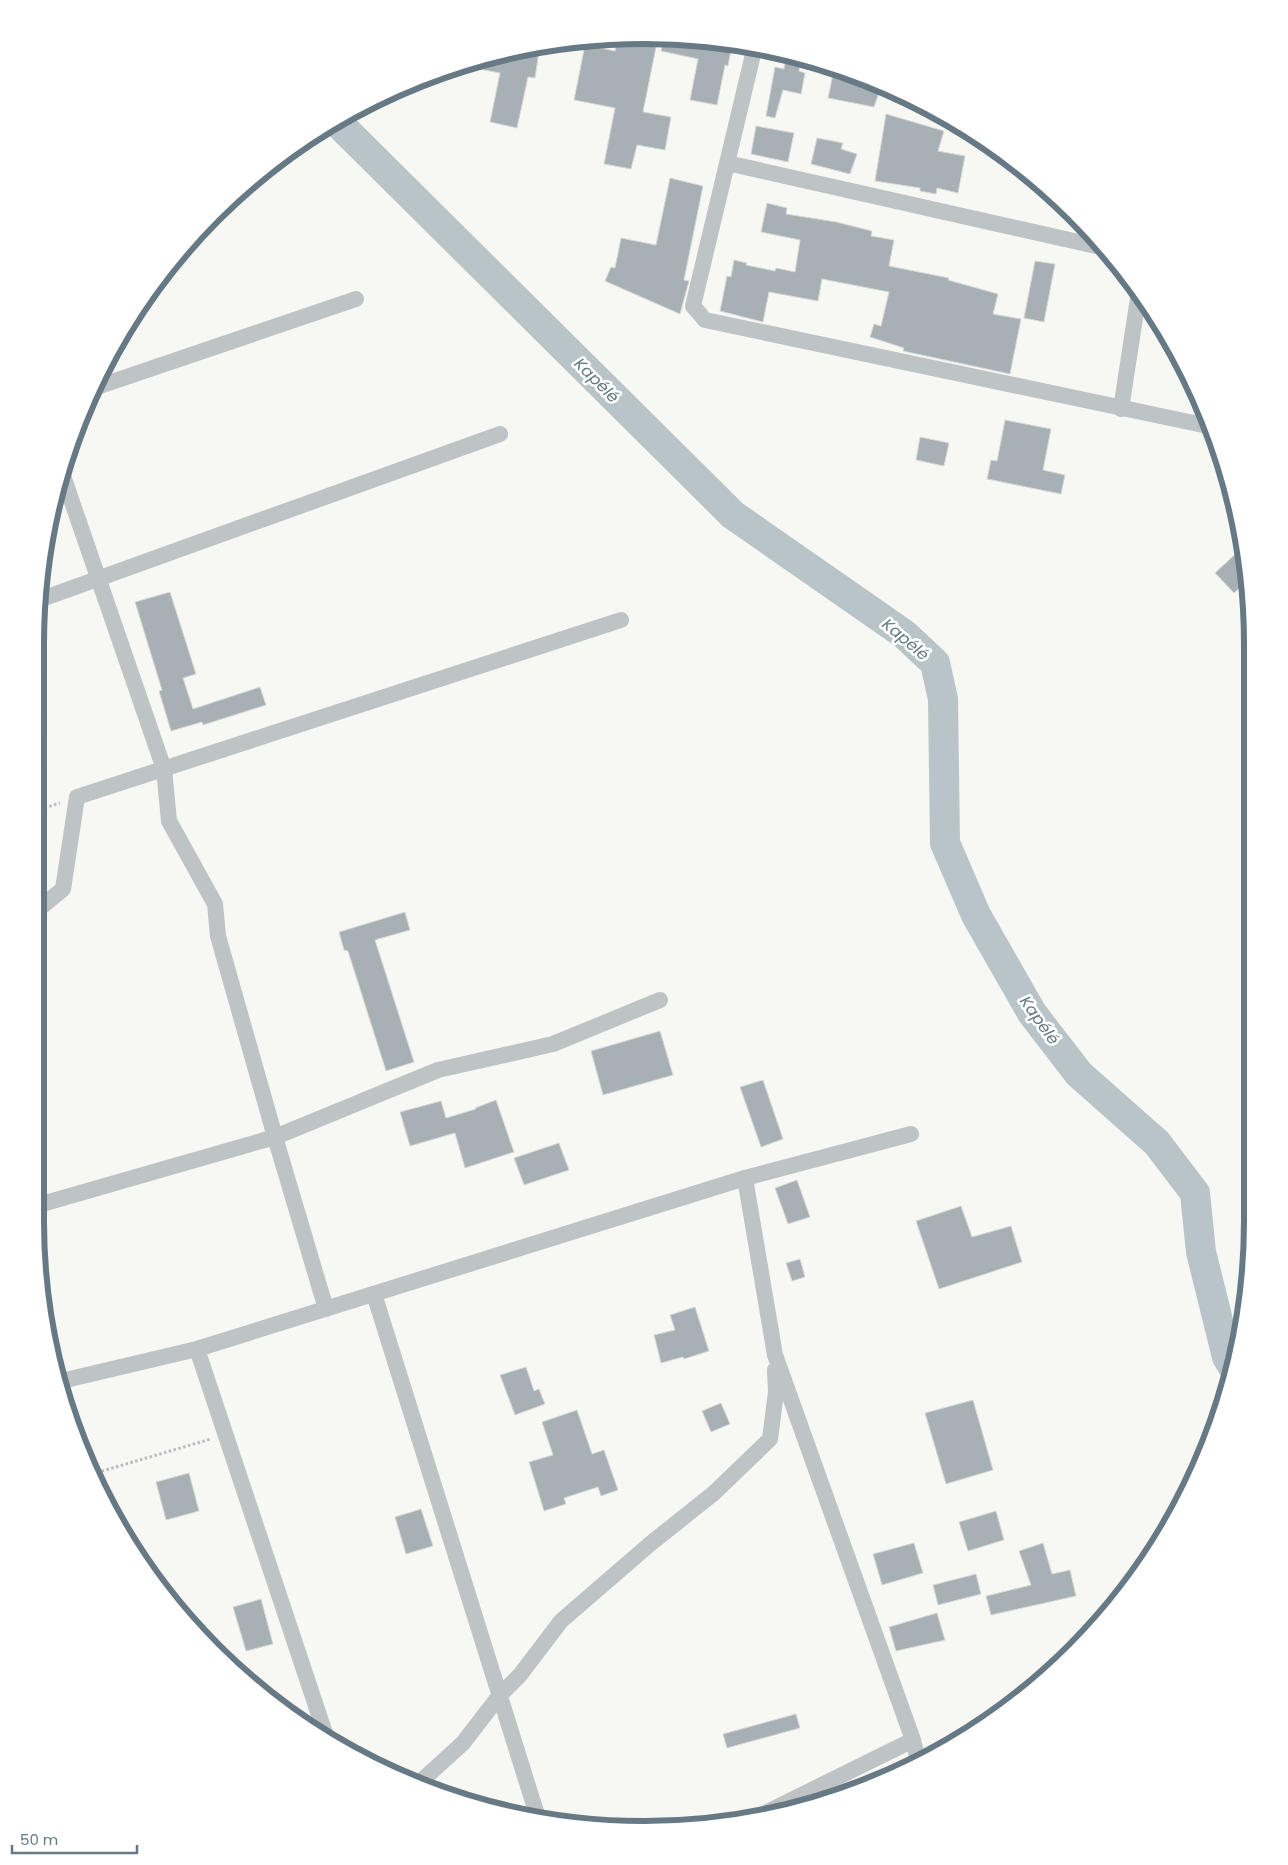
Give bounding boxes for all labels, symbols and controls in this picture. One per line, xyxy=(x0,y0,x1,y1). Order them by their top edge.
water label: Kapélé xyxy=(569,353,624,408)
water label: Kapélé xyxy=(877,613,934,666)
water label: Kapélé xyxy=(1014,991,1065,1049)
scale bar xyxy=(12,1822,138,1854)
text: 50 m xyxy=(20,1829,58,1850)

